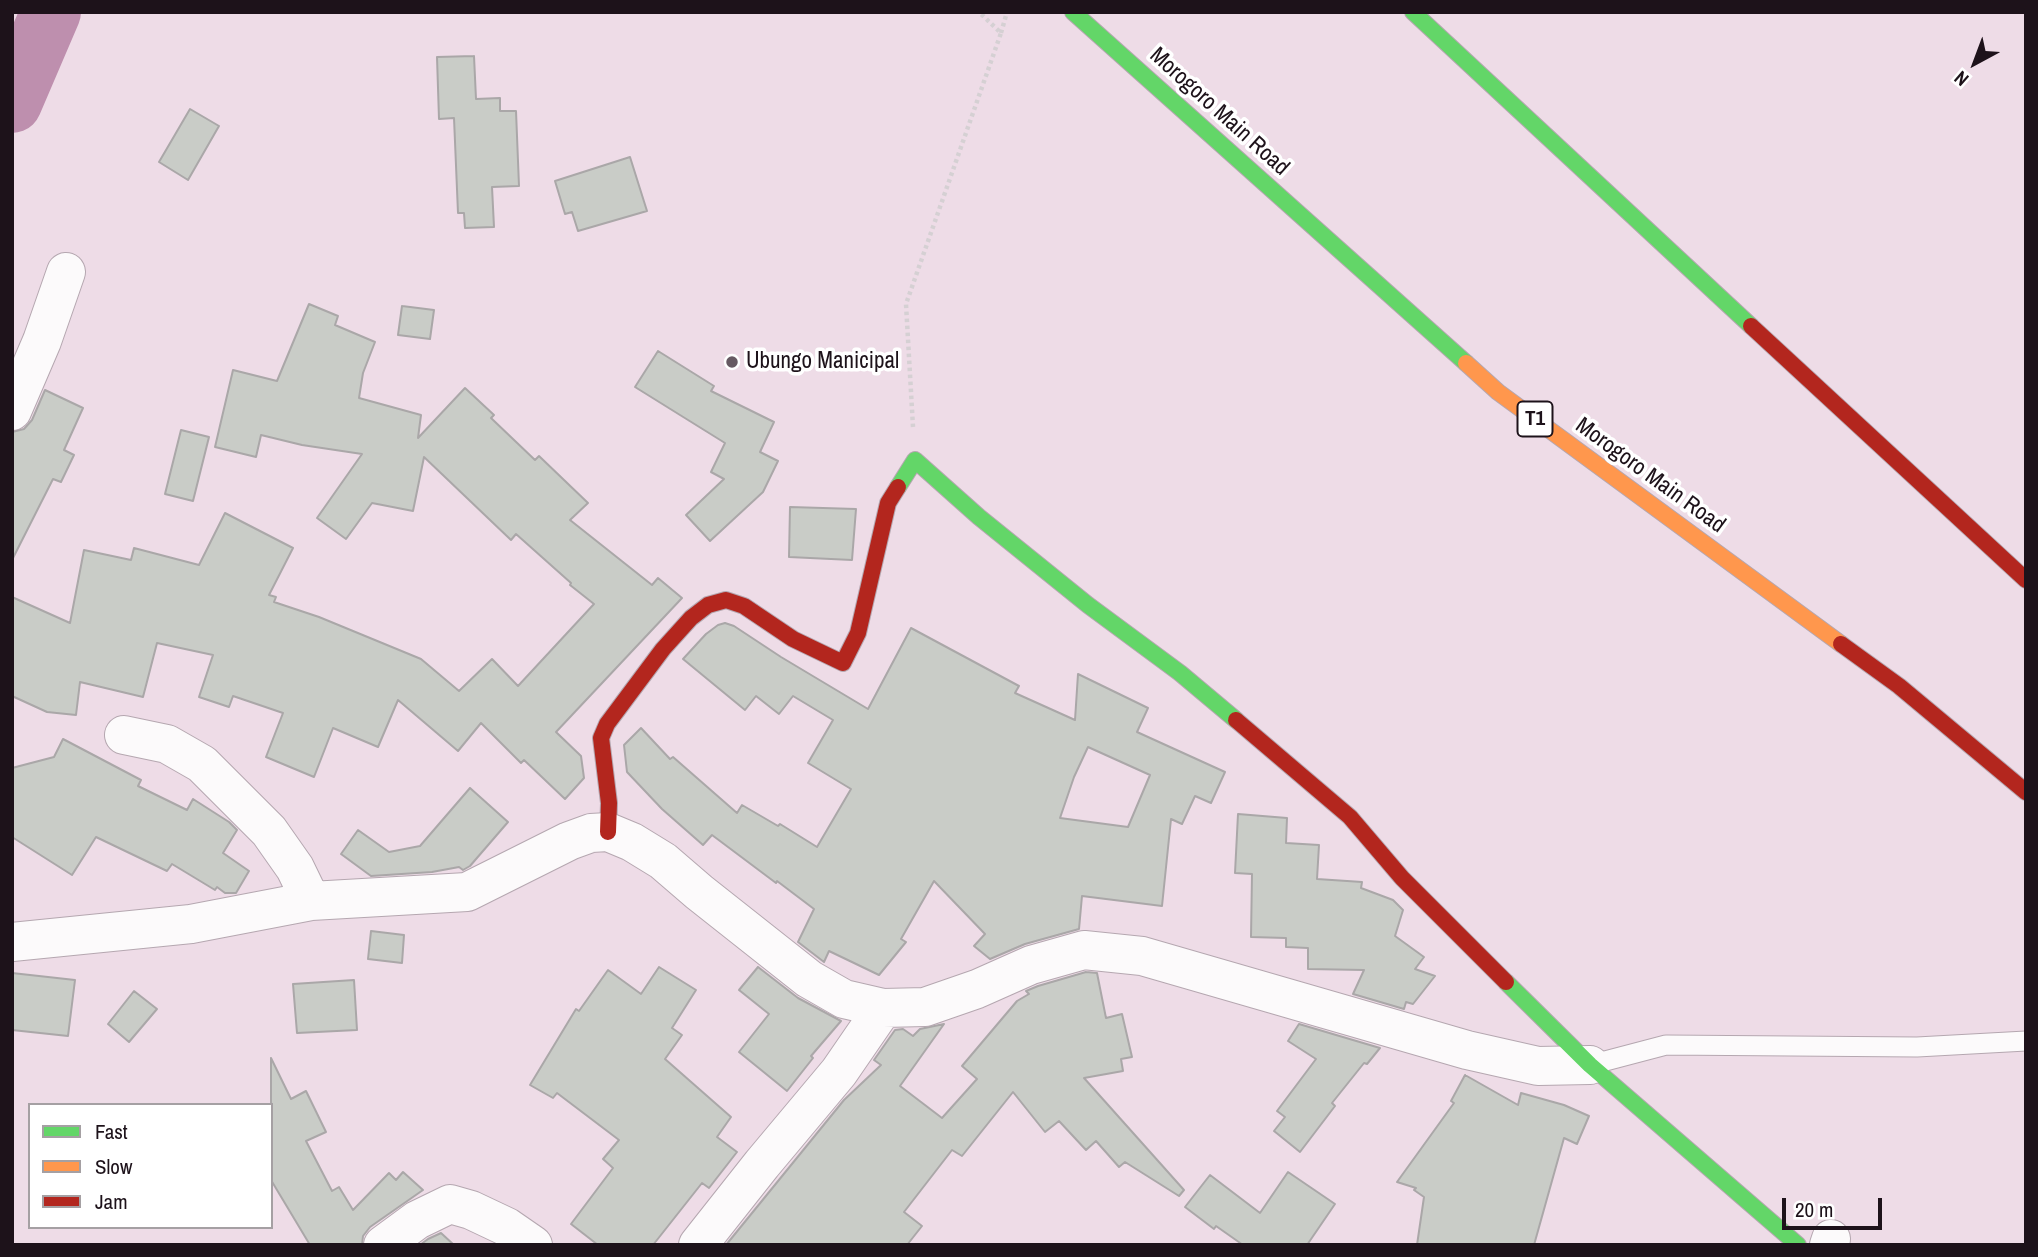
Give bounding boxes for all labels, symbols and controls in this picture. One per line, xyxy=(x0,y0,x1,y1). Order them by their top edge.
north arrow xyxy=(1940,28,2010,98)
street label: Morogoro Main Road xyxy=(1144,42,1294,182)
text: N xyxy=(1948,65,1974,92)
place label: Ubungo Manicipal xyxy=(746,348,899,376)
marker: Ubungo Manicipal xyxy=(724,354,740,370)
road number: T1 xyxy=(1518,402,1552,436)
street label: Morogoro Main Road xyxy=(1570,412,1730,540)
legend xyxy=(28,1103,273,1229)
text: Fast xyxy=(95,1117,128,1146)
text: Slow xyxy=(95,1152,132,1181)
scale bar xyxy=(1786,1184,1886,1228)
text: Jam xyxy=(95,1187,128,1216)
text: 20 m xyxy=(1795,1195,1833,1224)

